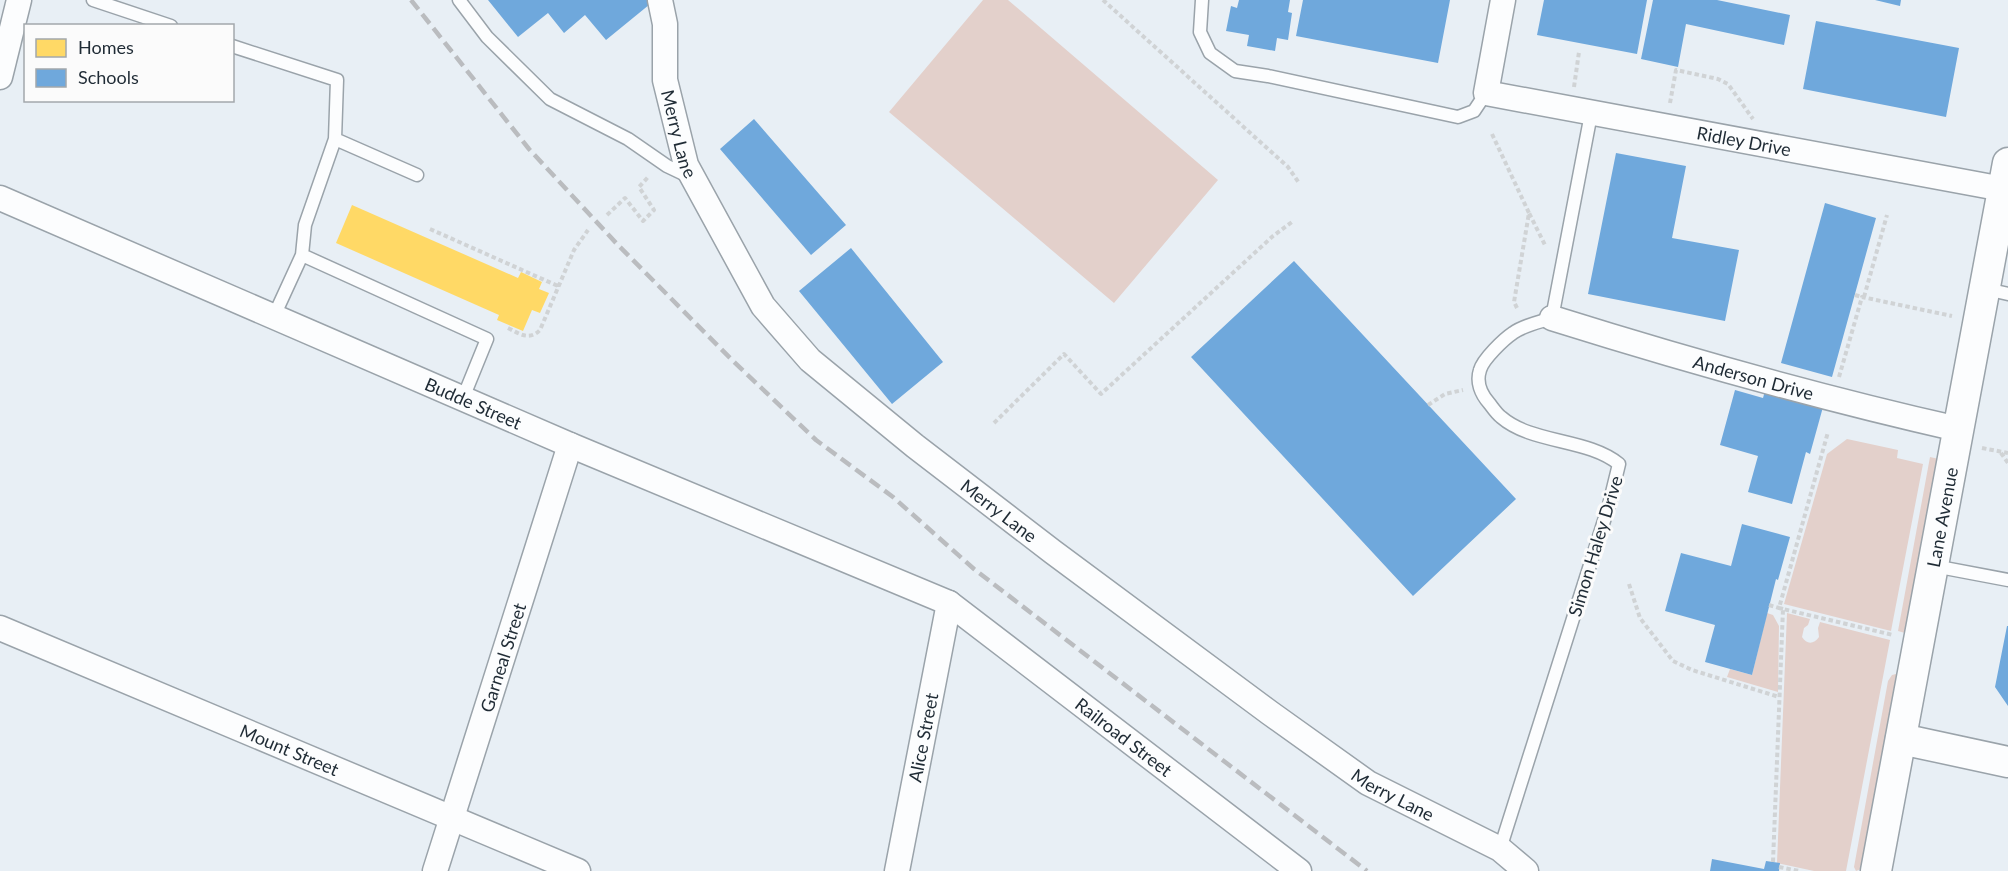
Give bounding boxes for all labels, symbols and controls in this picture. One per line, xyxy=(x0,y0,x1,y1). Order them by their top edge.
legend xyxy=(24,24,234,102)
text: Homes xyxy=(78,36,134,58)
text: Schools xyxy=(78,66,139,88)
street label: Merry Lane xyxy=(657,87,702,182)
street label: Ridley Drive xyxy=(1695,121,1793,160)
street label: Anderson Drive xyxy=(1691,350,1816,404)
street label: Budde Street xyxy=(422,373,526,434)
street label: Lane Avenue xyxy=(1922,465,1962,569)
street label: Simon Haley Drive xyxy=(1563,473,1627,619)
street label: Merry Lane xyxy=(957,474,1042,547)
street label: Garneal Street xyxy=(475,600,530,715)
street label: Alice Street xyxy=(903,690,942,784)
street label: Railroad Street xyxy=(1071,693,1177,781)
street label: Mount Street xyxy=(237,719,343,780)
street label: Merry Lane xyxy=(1347,764,1438,825)

